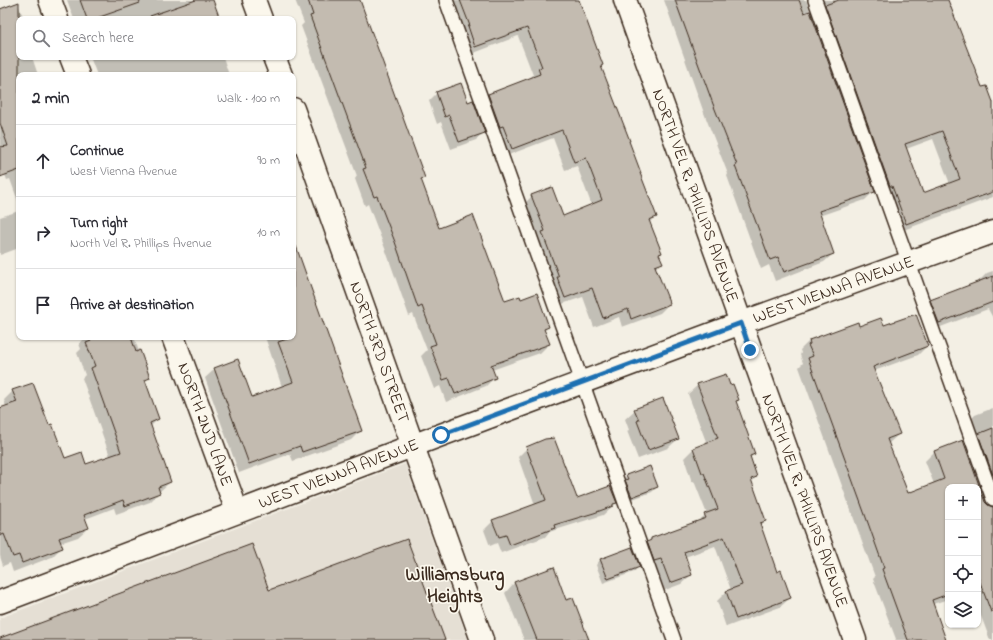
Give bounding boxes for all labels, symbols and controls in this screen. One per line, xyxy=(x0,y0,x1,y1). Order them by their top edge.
search box xyxy=(16,16,296,60)
icon: search xyxy=(30,27,52,49)
text: Search here xyxy=(62,27,134,49)
street label: NORTH VEL R. PHILLIPS AVENUE xyxy=(645,85,745,306)
text: 2 min xyxy=(32,86,69,111)
text: Walk · 100 m xyxy=(217,89,280,108)
text: Continue xyxy=(70,140,124,162)
icon: ahead xyxy=(32,150,54,172)
text: 90 m xyxy=(257,151,280,170)
text: West Vienna Avenue xyxy=(70,162,177,181)
text: Turn right xyxy=(70,212,128,234)
icon: right xyxy=(32,222,54,244)
text: 10 m xyxy=(257,223,280,242)
text: North Vel R. Phillips Avenue xyxy=(70,234,212,253)
street label: WEST VIENNA AVENUE xyxy=(749,249,917,330)
street label: NORTH 3RD STREET xyxy=(343,278,416,426)
icon: arrive xyxy=(32,294,54,316)
text: Arrive at destination xyxy=(70,294,194,316)
route end xyxy=(741,341,759,359)
street label: NORTH 2ND LANE xyxy=(171,359,239,490)
street label: NORTH VEL R. PHILLIPS AVENUE xyxy=(755,390,855,611)
route start xyxy=(432,426,450,444)
street label: WEST VIENNA AVENUE xyxy=(255,432,422,516)
map controls xyxy=(945,484,981,628)
button: + xyxy=(945,484,981,520)
button: − xyxy=(945,520,981,556)
button: locate xyxy=(945,556,981,592)
district label: Williamsburg Heights xyxy=(406,562,505,613)
button: layers xyxy=(945,592,981,628)

